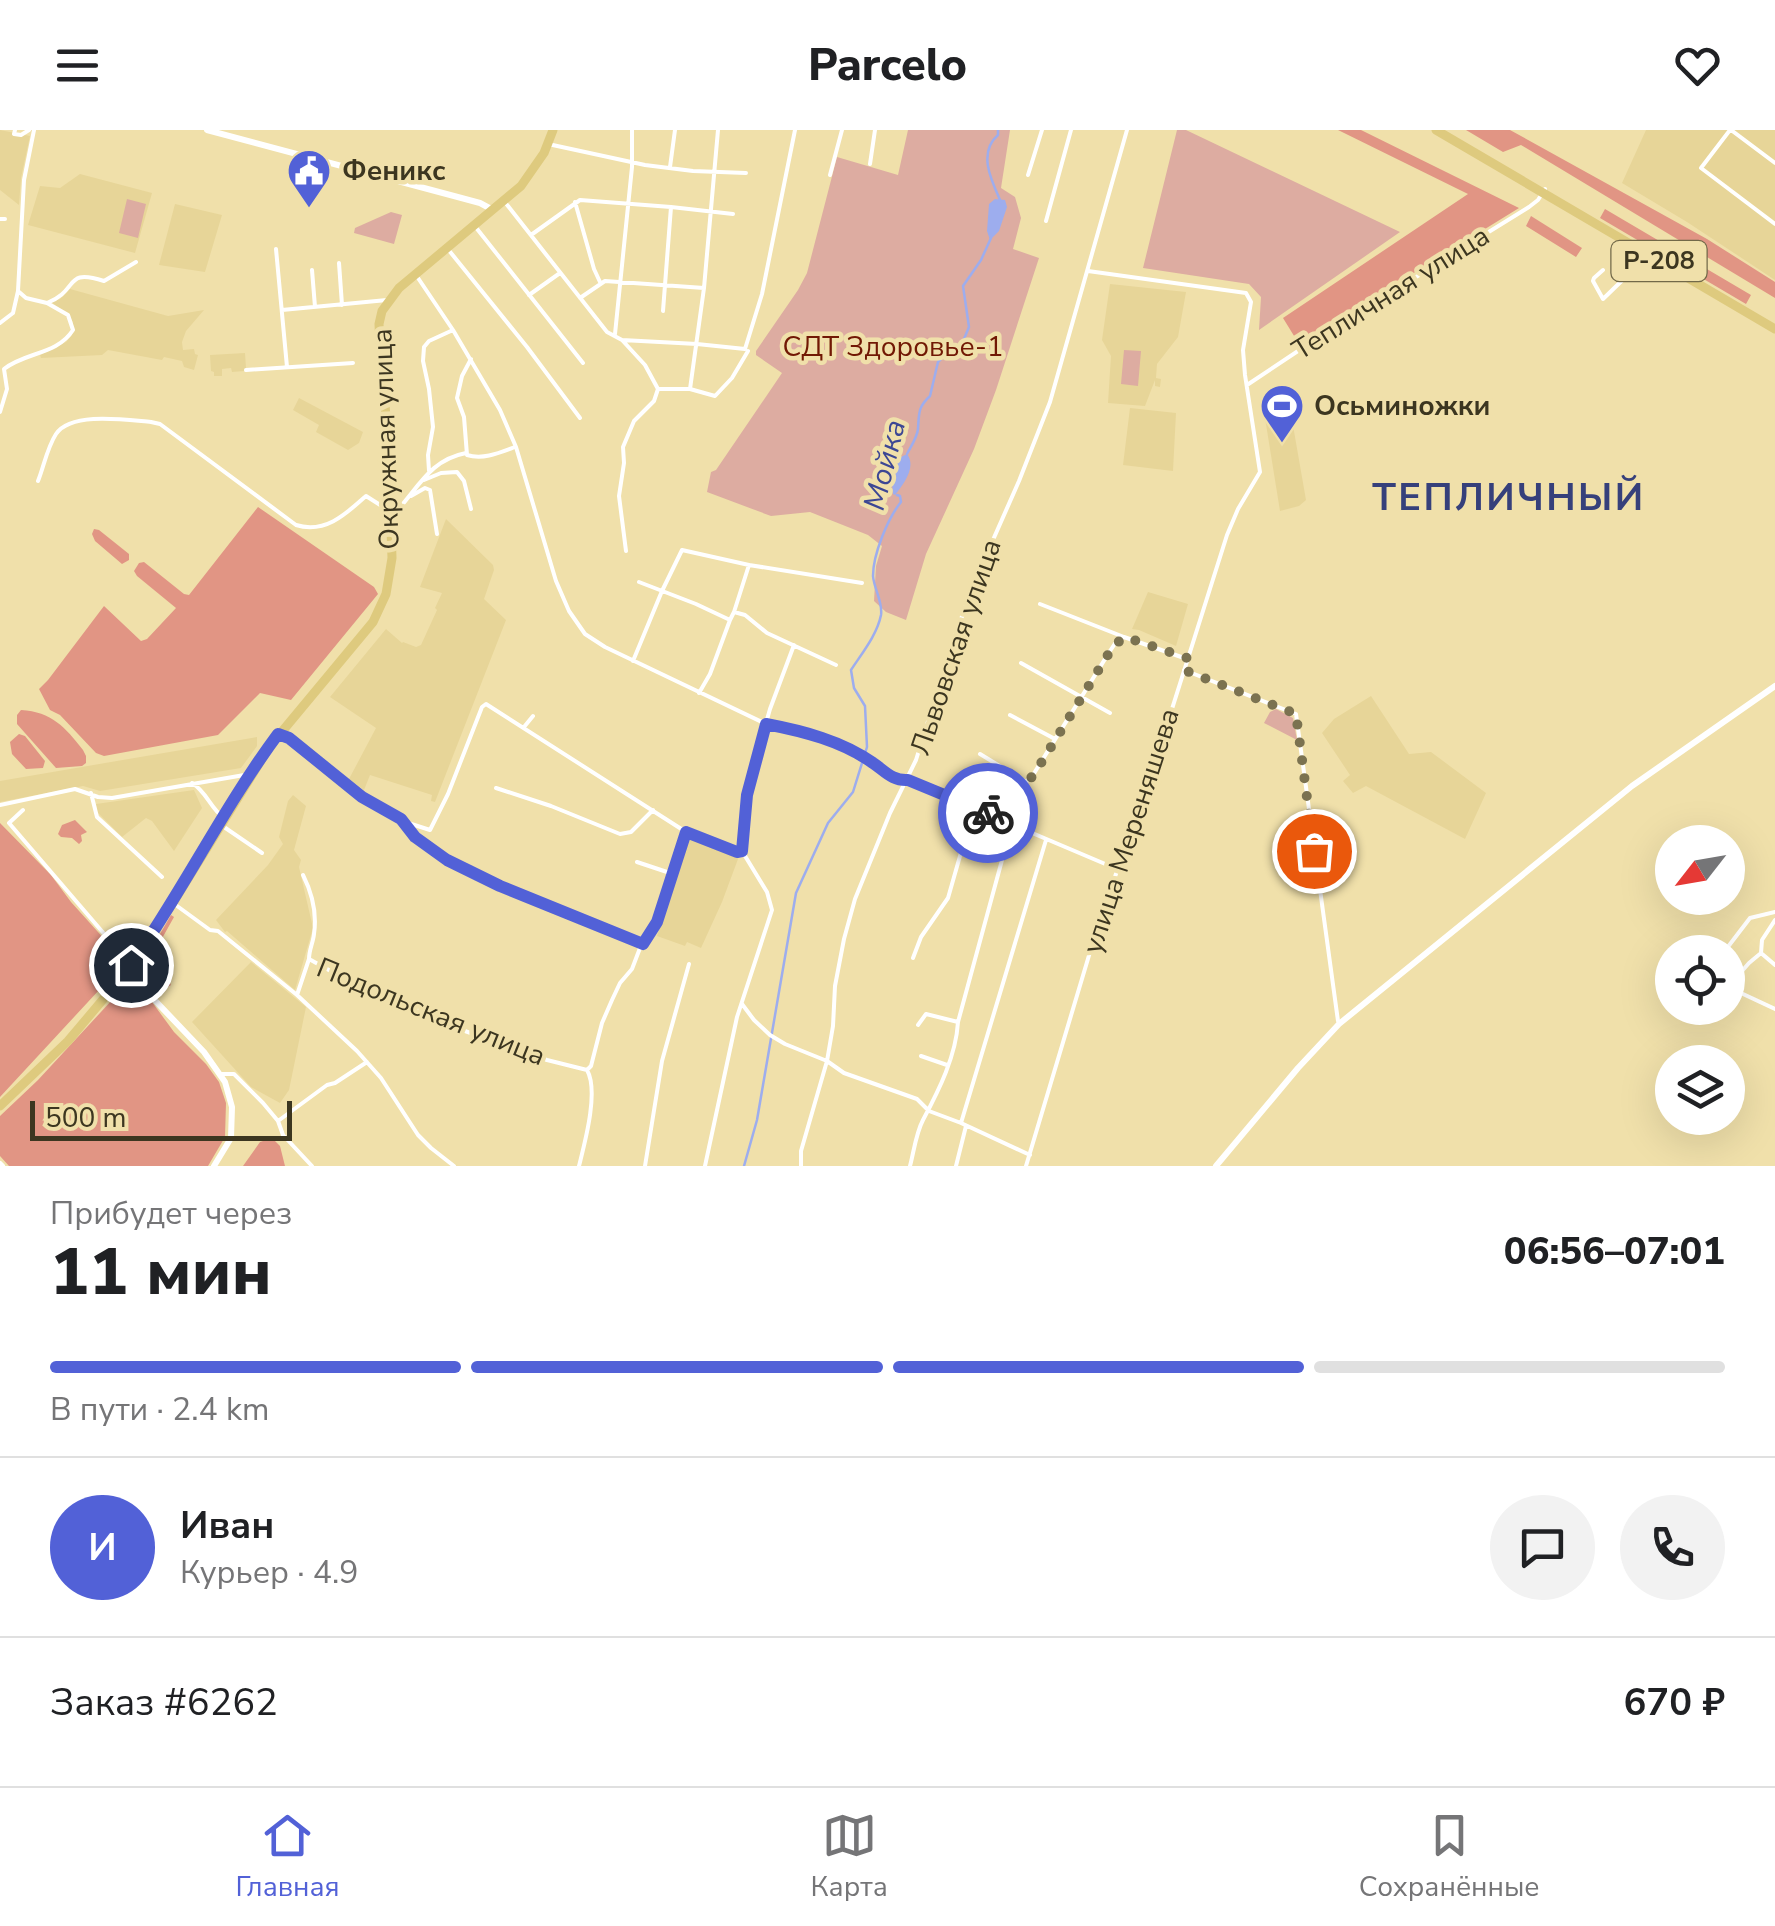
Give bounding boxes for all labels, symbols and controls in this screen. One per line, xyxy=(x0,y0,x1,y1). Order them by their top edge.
text: Parcelo xyxy=(808,35,967,96)
icon: menu xyxy=(50,38,105,93)
icon: heart xyxy=(1670,38,1725,93)
public building icon: Феникс xyxy=(286,148,332,209)
place label: Феникс xyxy=(342,152,446,190)
street label: Тепличная улица xyxy=(1285,217,1497,369)
road number: Р-208 xyxy=(1612,241,1706,281)
street label: Окружная улица xyxy=(363,328,409,550)
park label: СДТ Здоровье-1 xyxy=(782,328,1004,366)
sports icon: Осьминожки xyxy=(1259,383,1305,444)
place label: Осьминожки xyxy=(1314,387,1490,425)
water label: Мойка xyxy=(854,415,916,515)
district label: ТЕПЛИЧНЫЙ xyxy=(1372,472,1646,523)
street label: Львовская улица xyxy=(901,534,1011,760)
street label: улица Мереняшева xyxy=(1073,704,1189,958)
courier xyxy=(938,763,1038,863)
icon: bike xyxy=(961,786,1016,841)
pin xyxy=(1272,809,1357,894)
icon: bag xyxy=(1287,824,1342,879)
north arrow xyxy=(1655,825,1745,915)
map controls xyxy=(1655,825,1745,1135)
pin xyxy=(89,923,174,1008)
button: locate xyxy=(1655,935,1745,1025)
icon: home xyxy=(104,938,159,993)
street label: Подольская улица xyxy=(311,949,551,1075)
button: layers xyxy=(1655,1045,1745,1135)
scale bar xyxy=(30,1096,292,1140)
text: 500 m xyxy=(45,1099,127,1137)
text: Прибудет через xyxy=(50,1192,292,1235)
text: 06:56–07:01 xyxy=(1504,1226,1725,1277)
text: 11 мин xyxy=(50,1228,272,1317)
text: В пути · 2.4 km xyxy=(50,1388,269,1431)
button: chat xyxy=(1490,1495,1595,1600)
button: phone xyxy=(1620,1495,1725,1600)
text: Иван xyxy=(180,1500,274,1551)
text: И xyxy=(88,1522,117,1573)
text: Курьер · 4.9 xyxy=(180,1551,358,1594)
text: Заказ #6262 xyxy=(50,1677,278,1728)
text: 670 ₽ xyxy=(1624,1677,1725,1728)
tab: Главная xyxy=(235,1808,340,1906)
tab: Карта xyxy=(811,1808,888,1906)
tab: Сохранённые xyxy=(1359,1808,1540,1906)

